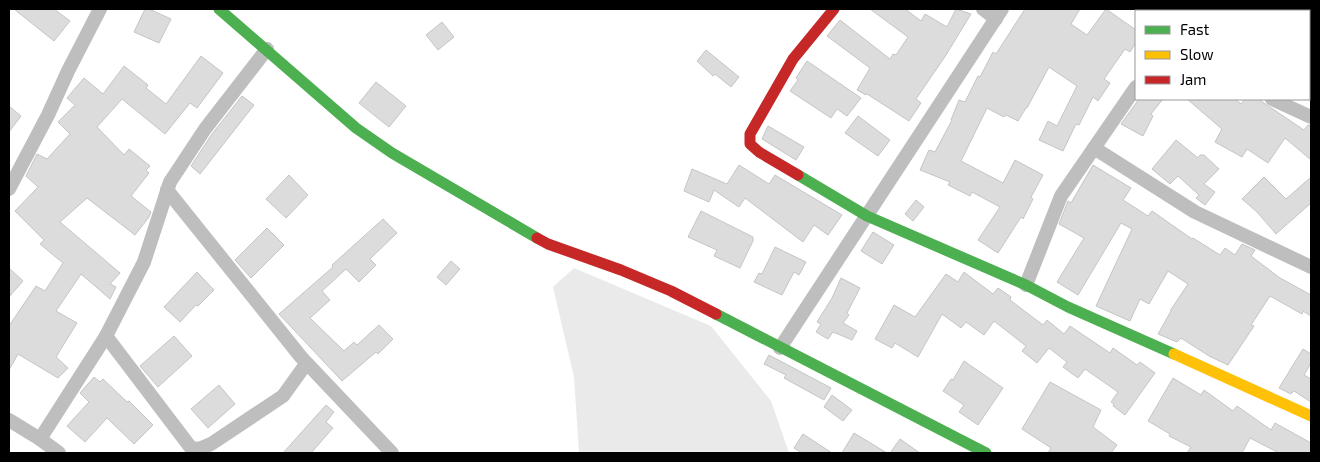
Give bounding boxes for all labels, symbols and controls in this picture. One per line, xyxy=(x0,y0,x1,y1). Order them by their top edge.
legend xyxy=(1135,10,1310,100)
text: Fast xyxy=(1180,20,1210,38)
text: Slow xyxy=(1180,45,1214,63)
text: Jam xyxy=(1180,70,1206,88)

